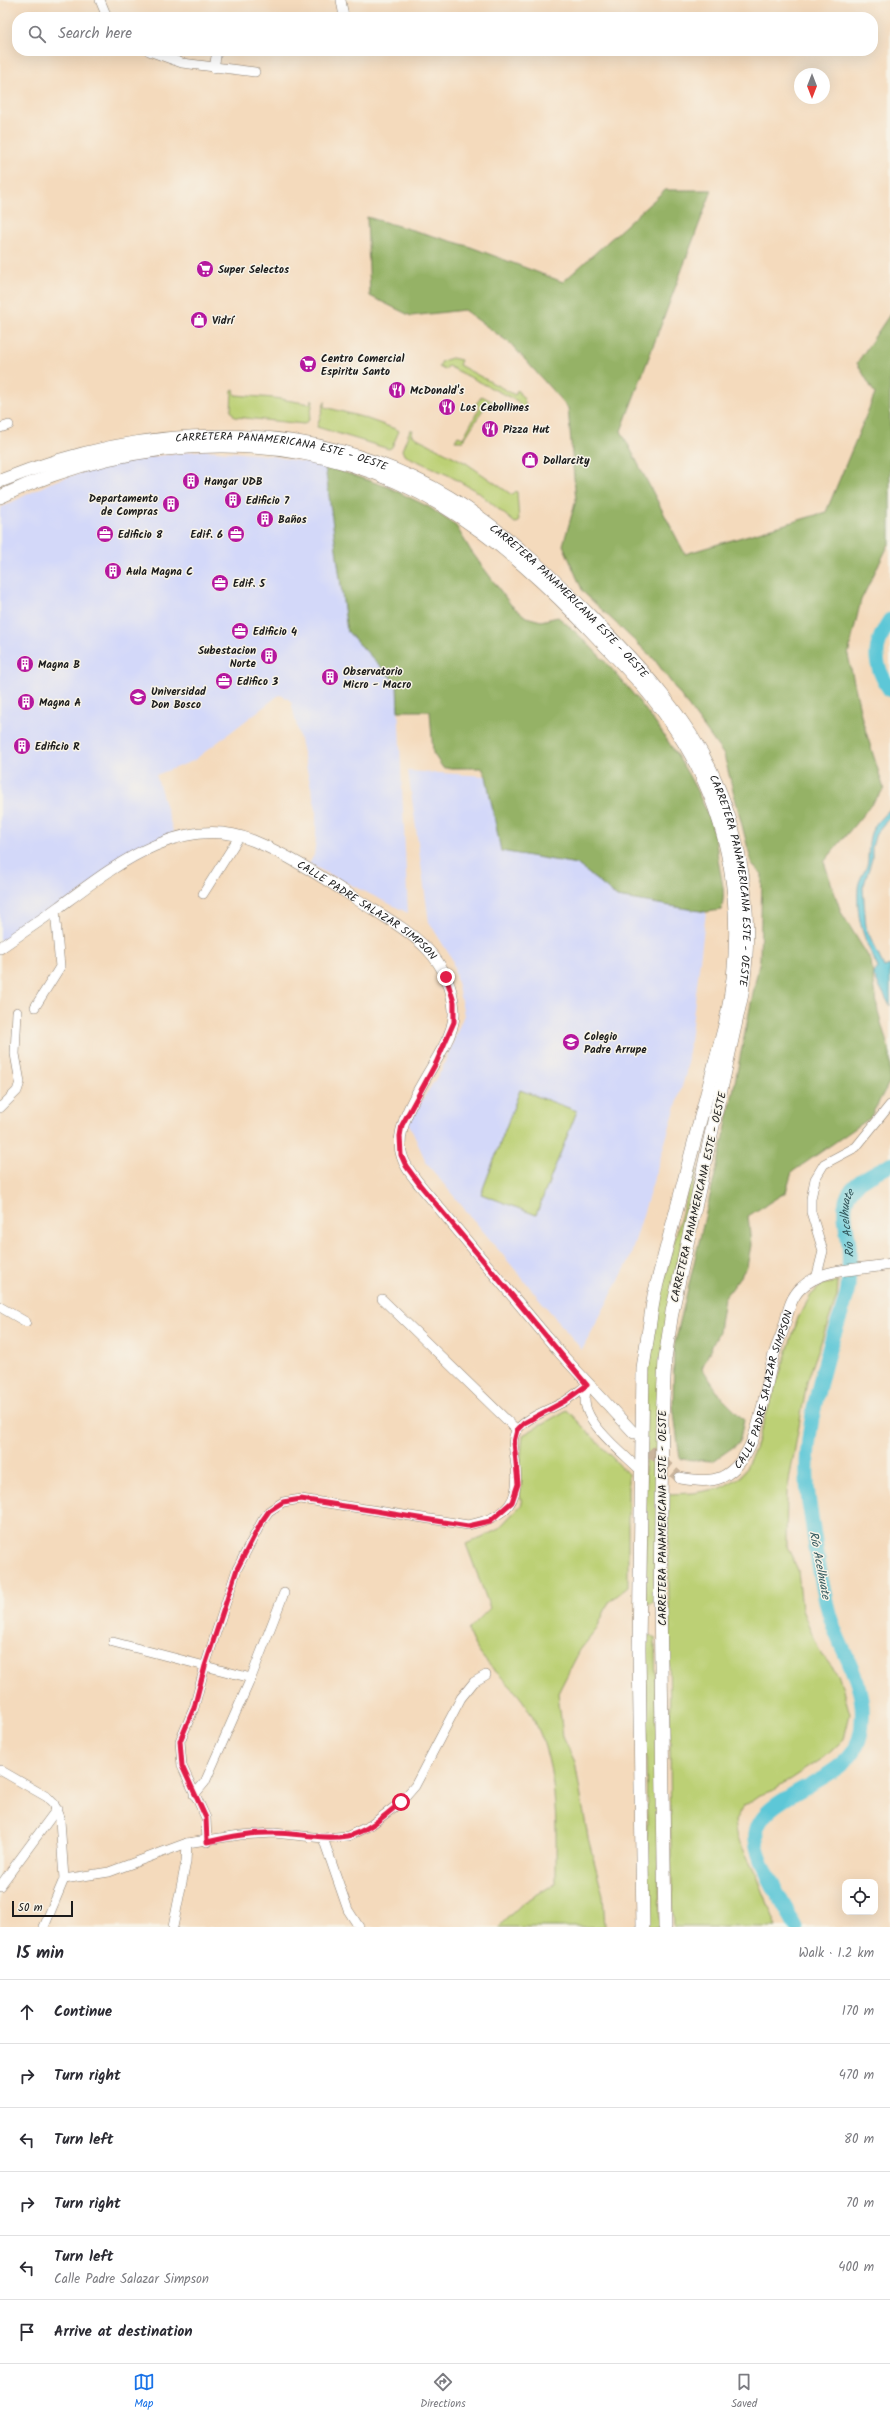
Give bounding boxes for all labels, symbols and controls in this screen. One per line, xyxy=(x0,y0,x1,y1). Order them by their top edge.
search box xyxy=(12,12,878,56)
text: Search here xyxy=(58,22,132,46)
icon: search xyxy=(26,23,48,45)
north arrow xyxy=(794,68,830,104)
supermarket icon: Super Selectos xyxy=(195,259,215,279)
place label: Super Selectos xyxy=(218,261,290,279)
shop icon: Vidrí xyxy=(189,310,209,330)
place label: Vidrí xyxy=(212,312,236,330)
place label: Centro Comercial Espiritu Santo xyxy=(321,350,404,381)
supermarket icon: Centro Comercial Espiritu Santo xyxy=(298,354,318,374)
restaurant icon: McDonald's xyxy=(387,380,407,400)
place label: McDonald's xyxy=(410,382,465,400)
restaurant icon: Los Cebollines xyxy=(437,397,457,417)
place label: Los Cebollines xyxy=(460,399,530,417)
restaurant icon: Pizza Hut xyxy=(480,419,500,439)
place label: Pizza Hut xyxy=(503,421,551,439)
street label: CARRETERA PANAMERICANA ESTE - OESTE xyxy=(174,428,391,476)
shop icon: Dollarcity xyxy=(520,450,540,470)
place label: Dollarcity xyxy=(543,452,590,470)
building icon: Hangar UDB xyxy=(181,471,201,491)
place label: Hangar UDB xyxy=(204,473,263,491)
place label: Departamento de Compras xyxy=(89,490,159,521)
building icon: Edificio 7 xyxy=(223,490,243,510)
place label: Edificio 7 xyxy=(246,492,290,510)
building icon: Departamento de Compras xyxy=(161,494,181,514)
building icon: Baños xyxy=(255,509,275,529)
place label: Baños xyxy=(278,511,308,529)
street label: CARRETERA PANAMERICANA ESTE - OESTE xyxy=(485,520,653,683)
office icon: Edificio 8 xyxy=(95,524,115,544)
office icon: Edif. 6 xyxy=(226,524,246,544)
place label: Edificio 8 xyxy=(118,526,163,544)
place label: Edif. 6 xyxy=(191,526,223,544)
building icon: Aula Magna C xyxy=(103,561,123,581)
place label: Aula Magna C xyxy=(126,563,193,581)
office icon: Edif. 5 xyxy=(210,573,230,593)
place label: Edif. 5 xyxy=(233,575,266,593)
office icon: Edificio 4 xyxy=(230,621,250,641)
place label: Edificio 4 xyxy=(253,623,297,641)
place label: Subestacion Norte xyxy=(198,642,257,673)
building icon: Subestacion Norte xyxy=(259,646,279,666)
building icon: Magna B xyxy=(15,654,35,674)
place label: Magna B xyxy=(38,656,80,674)
place label: Observatorio Micro - Macro xyxy=(343,663,411,694)
building icon: Observatorio Micro - Macro xyxy=(320,667,340,687)
office icon: Edifico 3 xyxy=(214,671,234,691)
place label: Edifico 3 xyxy=(237,673,278,691)
place label: Universidad Don Bosco xyxy=(151,683,207,714)
school or university icon: Universidad Don Bosco xyxy=(128,687,148,707)
building icon: Magna A xyxy=(16,692,36,712)
place label: Magna A xyxy=(39,694,81,712)
building icon: Edificio R xyxy=(12,736,32,756)
place label: Edificio R xyxy=(35,738,80,756)
street label: CARRETERA PANAMERICANA ESTE - OESTE xyxy=(704,772,755,988)
street label: CALLE PADRE SALAZAR SIMPSON xyxy=(293,856,441,965)
route end xyxy=(437,968,455,986)
place label: Colegio Padre Arrupe xyxy=(584,1028,647,1059)
school or university icon: Colegio Padre Arrupe xyxy=(561,1032,581,1052)
street label: CARRETERA PANAMERICANA ESTE - OESTE xyxy=(666,1090,732,1304)
water label: Río Acelhuate xyxy=(836,1184,860,1258)
street label: CALLE PADRE SALAZAR SIMPSON xyxy=(730,1308,798,1474)
street label: CARRETERA PANAMERICANA ESTE - OESTE xyxy=(654,1410,672,1626)
water label: Río Acelhuate xyxy=(804,1529,836,1602)
route start xyxy=(392,1793,410,1811)
map controls xyxy=(842,1879,878,1915)
button: locate xyxy=(842,1879,878,1915)
scale bar xyxy=(12,1899,73,1918)
text: 50 m xyxy=(18,1899,43,1917)
text: 15 min xyxy=(16,1940,64,1967)
text: Walk · 1.2 km xyxy=(799,1943,874,1964)
text: Continue xyxy=(54,2000,112,2024)
icon: ahead xyxy=(16,2001,38,2023)
text: 170 m xyxy=(842,2001,874,2022)
text: Turn right xyxy=(54,2064,121,2088)
icon: right xyxy=(16,2065,38,2087)
text: 470 m xyxy=(839,2065,874,2086)
text: Turn left xyxy=(54,2128,114,2152)
icon: left xyxy=(16,2129,38,2151)
text: 80 m xyxy=(844,2129,874,2150)
text: Turn right xyxy=(54,2192,121,2216)
icon: right xyxy=(16,2193,38,2215)
text: 70 m xyxy=(846,2193,874,2214)
text: Turn left xyxy=(54,2245,114,2269)
icon: left xyxy=(16,2257,38,2279)
text: 400 m xyxy=(838,2257,874,2278)
text: Calle Padre Salazar Simpson xyxy=(54,2269,209,2290)
text: Arrive at destination xyxy=(54,2320,193,2344)
icon: arrive xyxy=(16,2321,38,2343)
tab: Map xyxy=(133,2371,155,2413)
tab: Directions xyxy=(420,2371,466,2413)
tab: Saved xyxy=(731,2371,757,2413)

